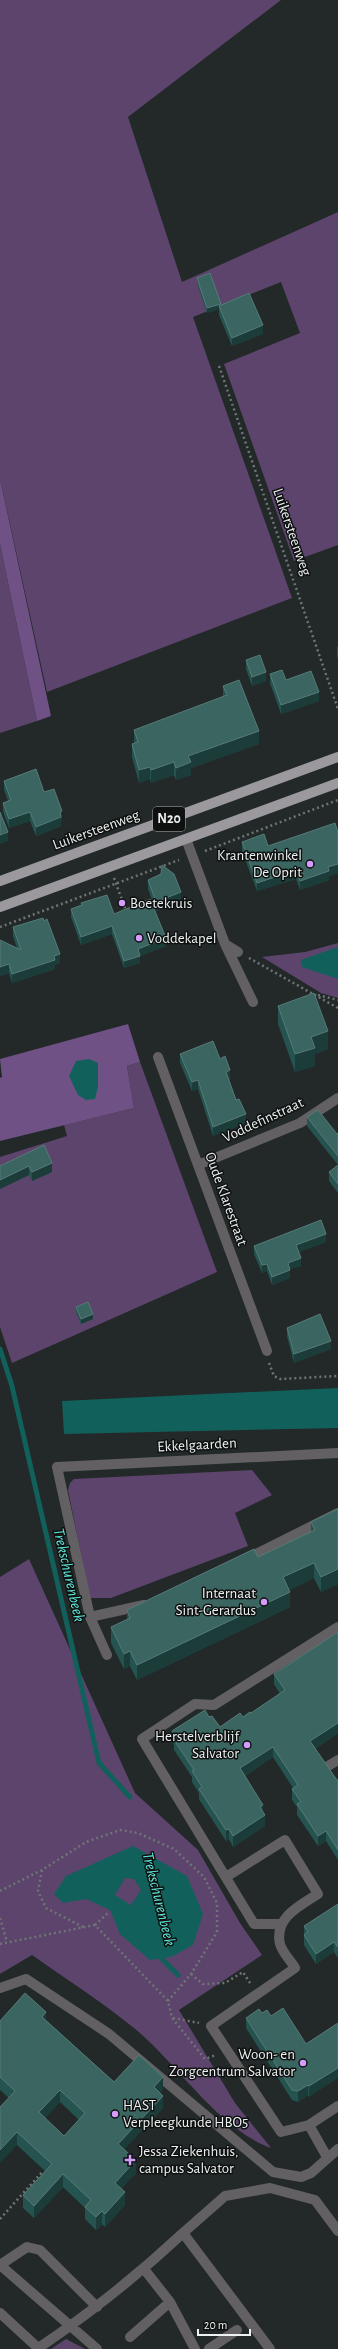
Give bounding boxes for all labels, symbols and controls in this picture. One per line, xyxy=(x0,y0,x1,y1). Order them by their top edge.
street label: Luikersteenweg xyxy=(270,486,314,578)
street label: Luikersteenweg xyxy=(51,807,142,853)
road number: N20 xyxy=(153,807,185,831)
place label: Krantenwinkel De Oprit xyxy=(217,848,302,880)
marker: Krantenwinkel De Oprit xyxy=(305,859,315,869)
place label: Boetekruis xyxy=(130,896,192,911)
marker: Boetekruis xyxy=(117,898,127,908)
place label: Voddekapel xyxy=(147,931,216,946)
marker: Voddekapel xyxy=(134,933,144,943)
street label: Voddefinstraat xyxy=(220,1095,306,1145)
street label: Oude Klarestraat xyxy=(202,1150,250,1248)
street label: Ekkelgaarden xyxy=(157,1435,237,1455)
water label: Trekschurenbeek xyxy=(50,1527,88,1623)
place label: Internaat Sint-Gerardus xyxy=(175,1586,256,1618)
marker: Internaat Sint-Gerardus xyxy=(259,1597,269,1607)
place label: Herstelverblijf Salvator xyxy=(155,1729,240,1761)
marker: Herstelverblijf Salvator xyxy=(242,1740,252,1750)
water label: Trekschurenbeek xyxy=(140,1851,178,1947)
place label: Woon- en Zorgcentrum Salvator xyxy=(169,2047,295,2079)
marker: Woon- en Zorgcentrum Salvator xyxy=(298,2058,308,2068)
place label: HAST Verpleegkunde HBO5 xyxy=(123,2098,248,2130)
marker: HAST Verpleegkunde HBO5 xyxy=(110,2109,120,2119)
place label: Jessa Ziekenhuis, campus Salvator xyxy=(139,2144,238,2176)
marker: Jessa Ziekenhuis, campus Salvator xyxy=(124,2154,136,2166)
scale bar xyxy=(198,2311,250,2337)
text: 20 m xyxy=(204,2319,227,2331)

